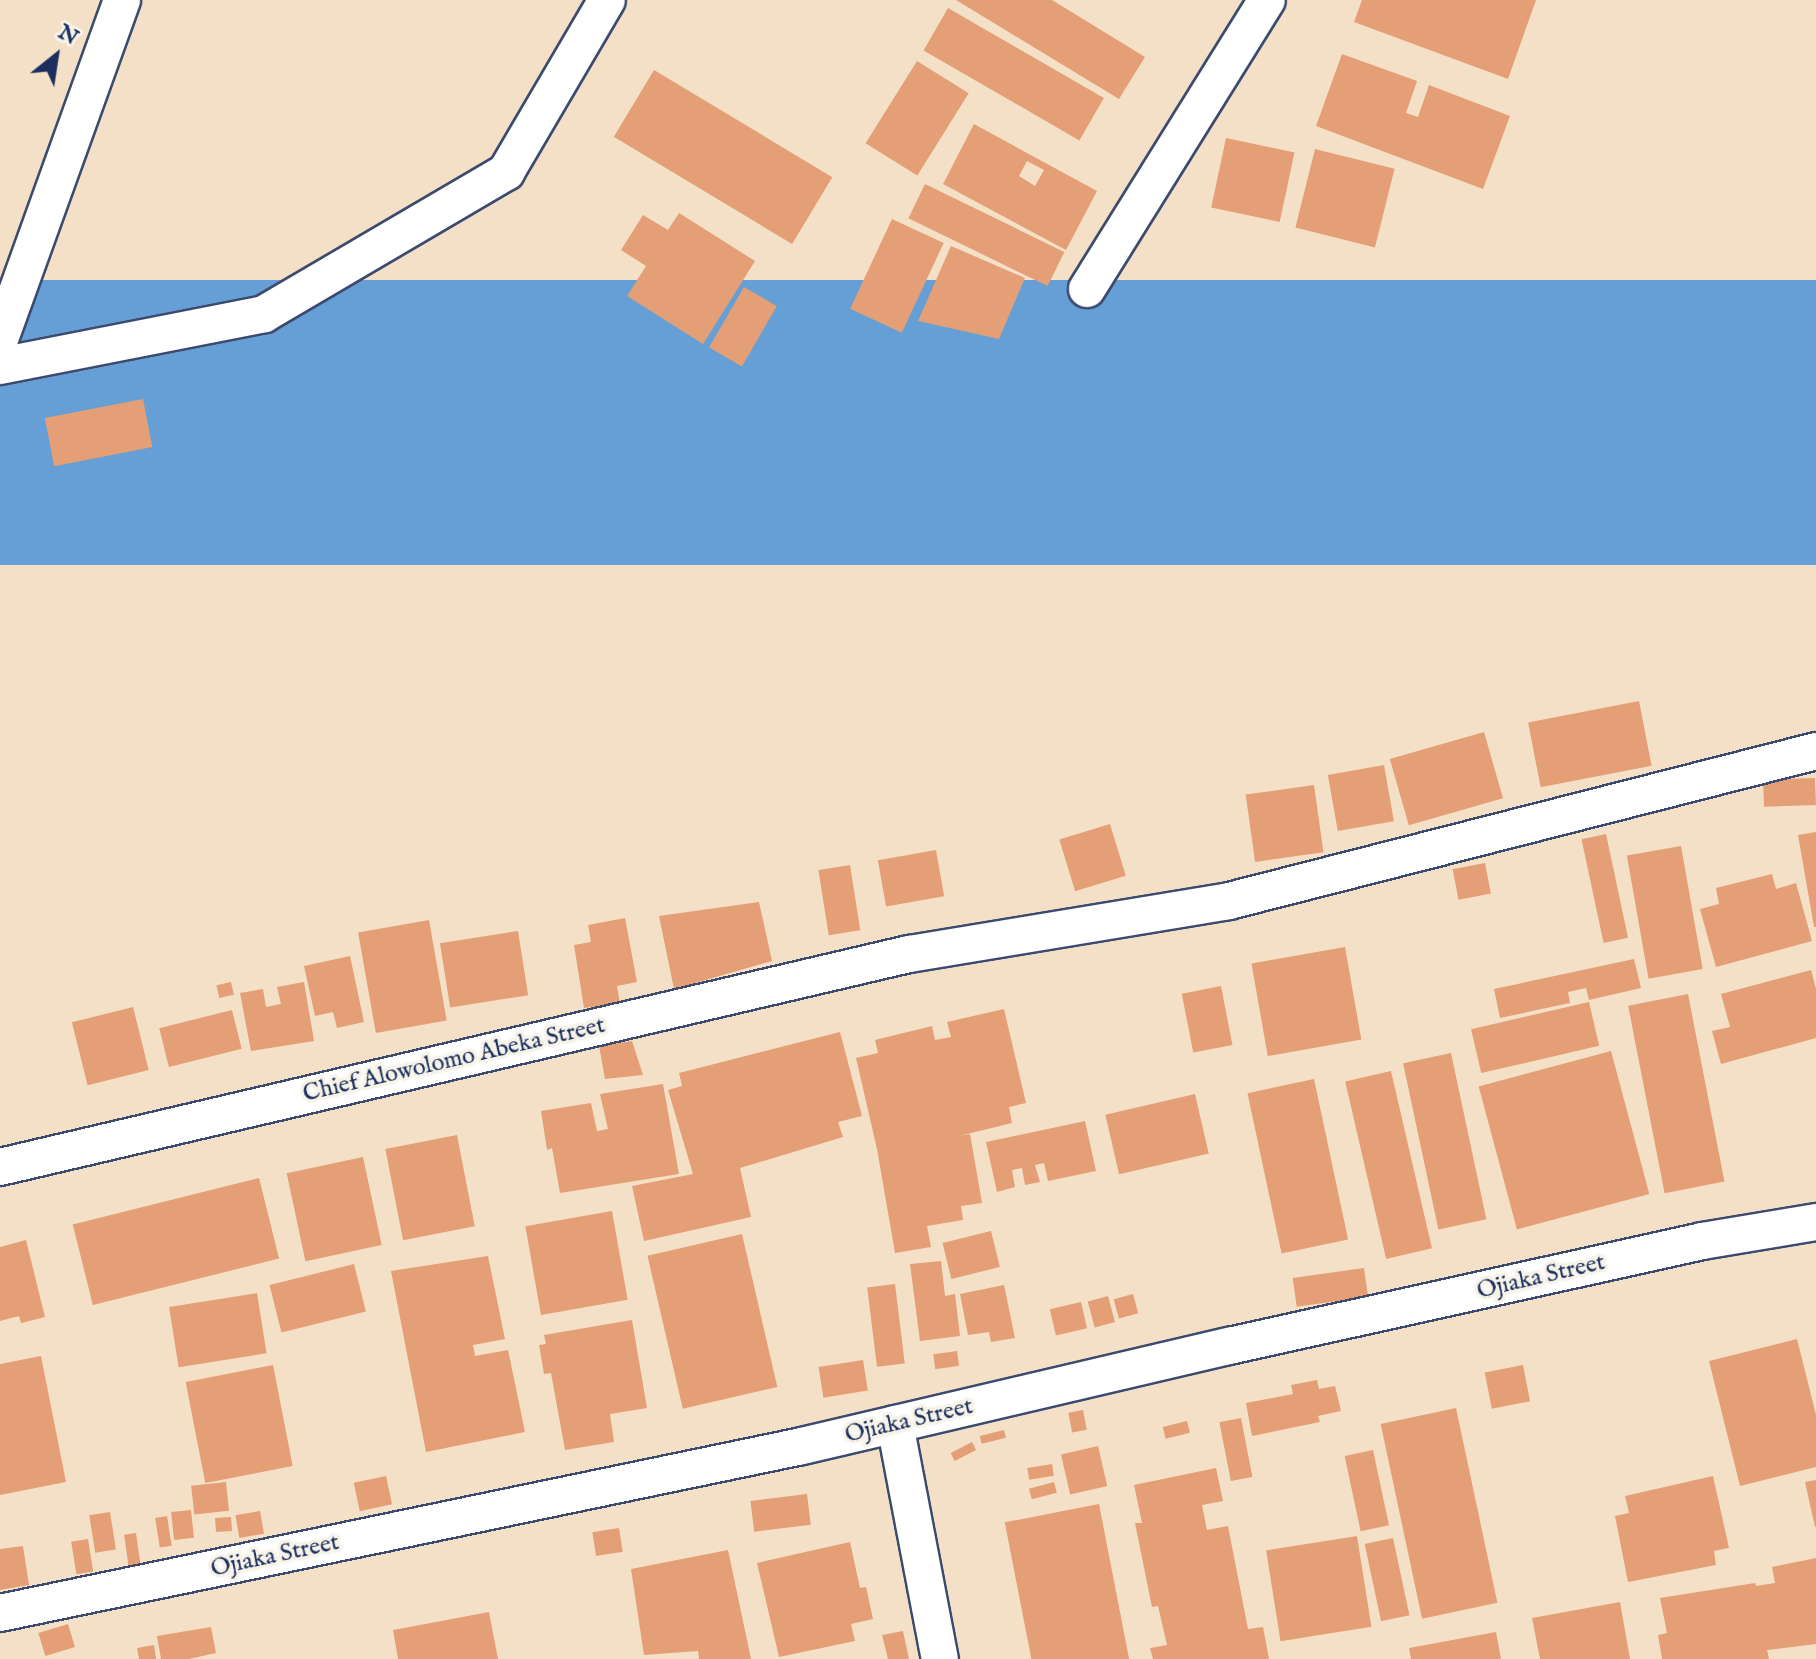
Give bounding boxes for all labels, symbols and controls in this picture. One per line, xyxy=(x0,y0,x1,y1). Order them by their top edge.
north arrow xyxy=(16,16,96,96)
text: N xyxy=(53,18,83,52)
street label: Chief Alowolomo Abeka Street xyxy=(300,1011,608,1109)
street label: Ojiaka Street xyxy=(1474,1248,1608,1306)
street label: Ojiaka Street xyxy=(842,1392,976,1450)
street label: Ojiaka Street xyxy=(208,1528,342,1584)

